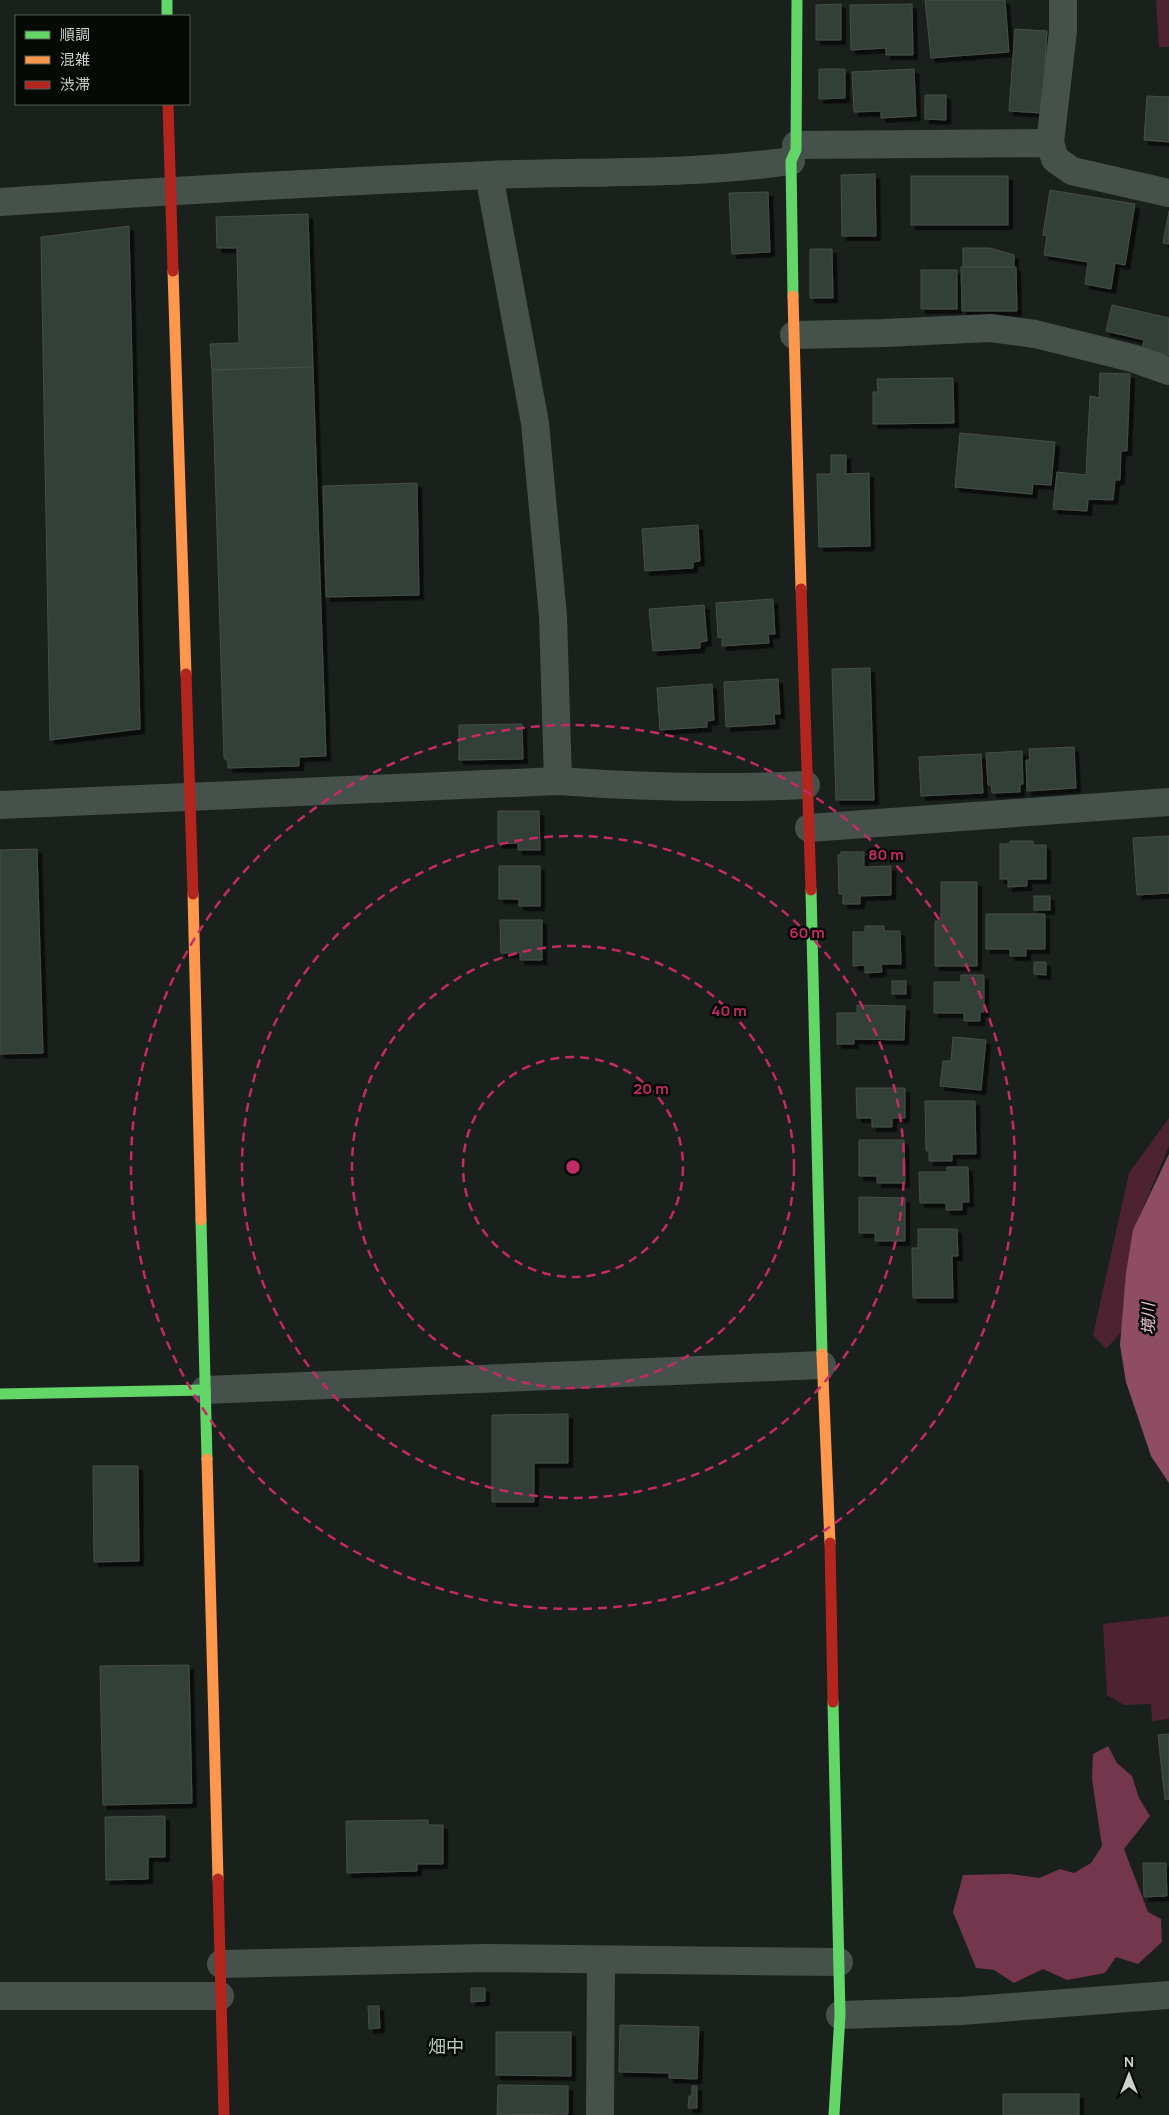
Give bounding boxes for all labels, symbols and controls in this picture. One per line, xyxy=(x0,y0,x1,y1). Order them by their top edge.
legend xyxy=(15,15,190,105)
text: 順調 xyxy=(60,24,90,45)
text: 混雑 xyxy=(60,49,90,70)
text: 渋滞 xyxy=(60,74,90,95)
text: 80 m xyxy=(868,844,904,865)
text: 60 m xyxy=(789,922,825,943)
text: 40 m xyxy=(711,1000,747,1021)
text: 20 m xyxy=(633,1078,669,1099)
centre of rings xyxy=(564,1158,582,1176)
water label: 境川 xyxy=(1137,1301,1159,1335)
district label: 畑中 xyxy=(428,2034,464,2058)
north arrow xyxy=(1104,2050,1154,2100)
text: N xyxy=(1124,2052,1134,2071)

